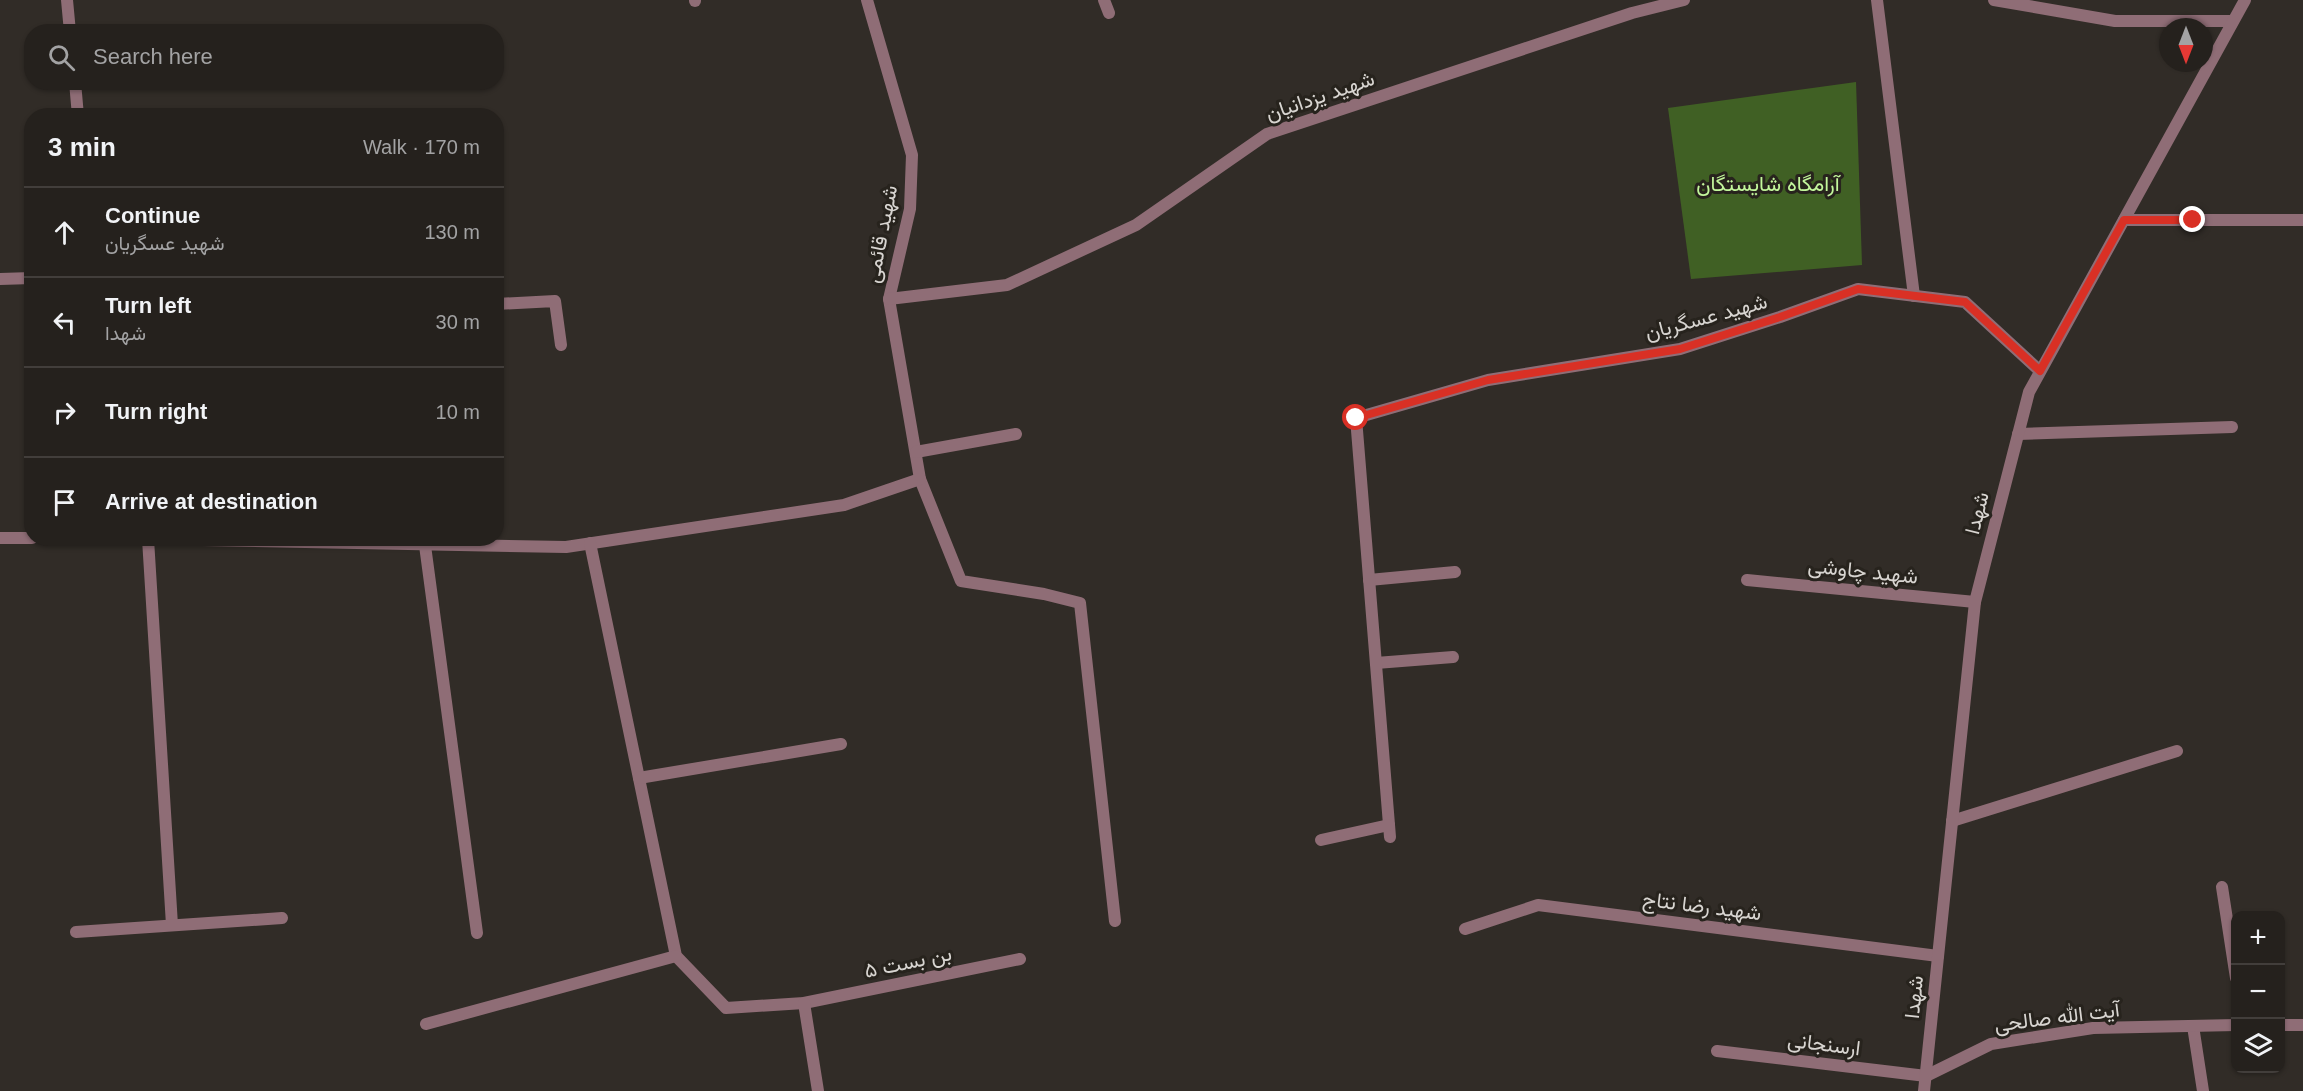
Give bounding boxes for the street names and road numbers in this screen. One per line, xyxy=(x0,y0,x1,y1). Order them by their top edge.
street label: شهید یزدانیان xyxy=(1262,66,1378,127)
street label: شهید قائمی xyxy=(860,183,903,285)
street label: شهید عسگریان xyxy=(1642,289,1770,346)
street label: شهدا xyxy=(1960,489,1995,537)
street label: شهید چاوشی xyxy=(1806,553,1919,591)
street label: شهید رضا نتاج xyxy=(1641,887,1763,927)
street label: بن بست ۵ xyxy=(862,941,954,983)
street label: شهدا xyxy=(1900,974,1929,1020)
street label: آیت الله صالحی xyxy=(1993,996,2123,1037)
street label: ارسنجانی xyxy=(1786,1028,1862,1061)

